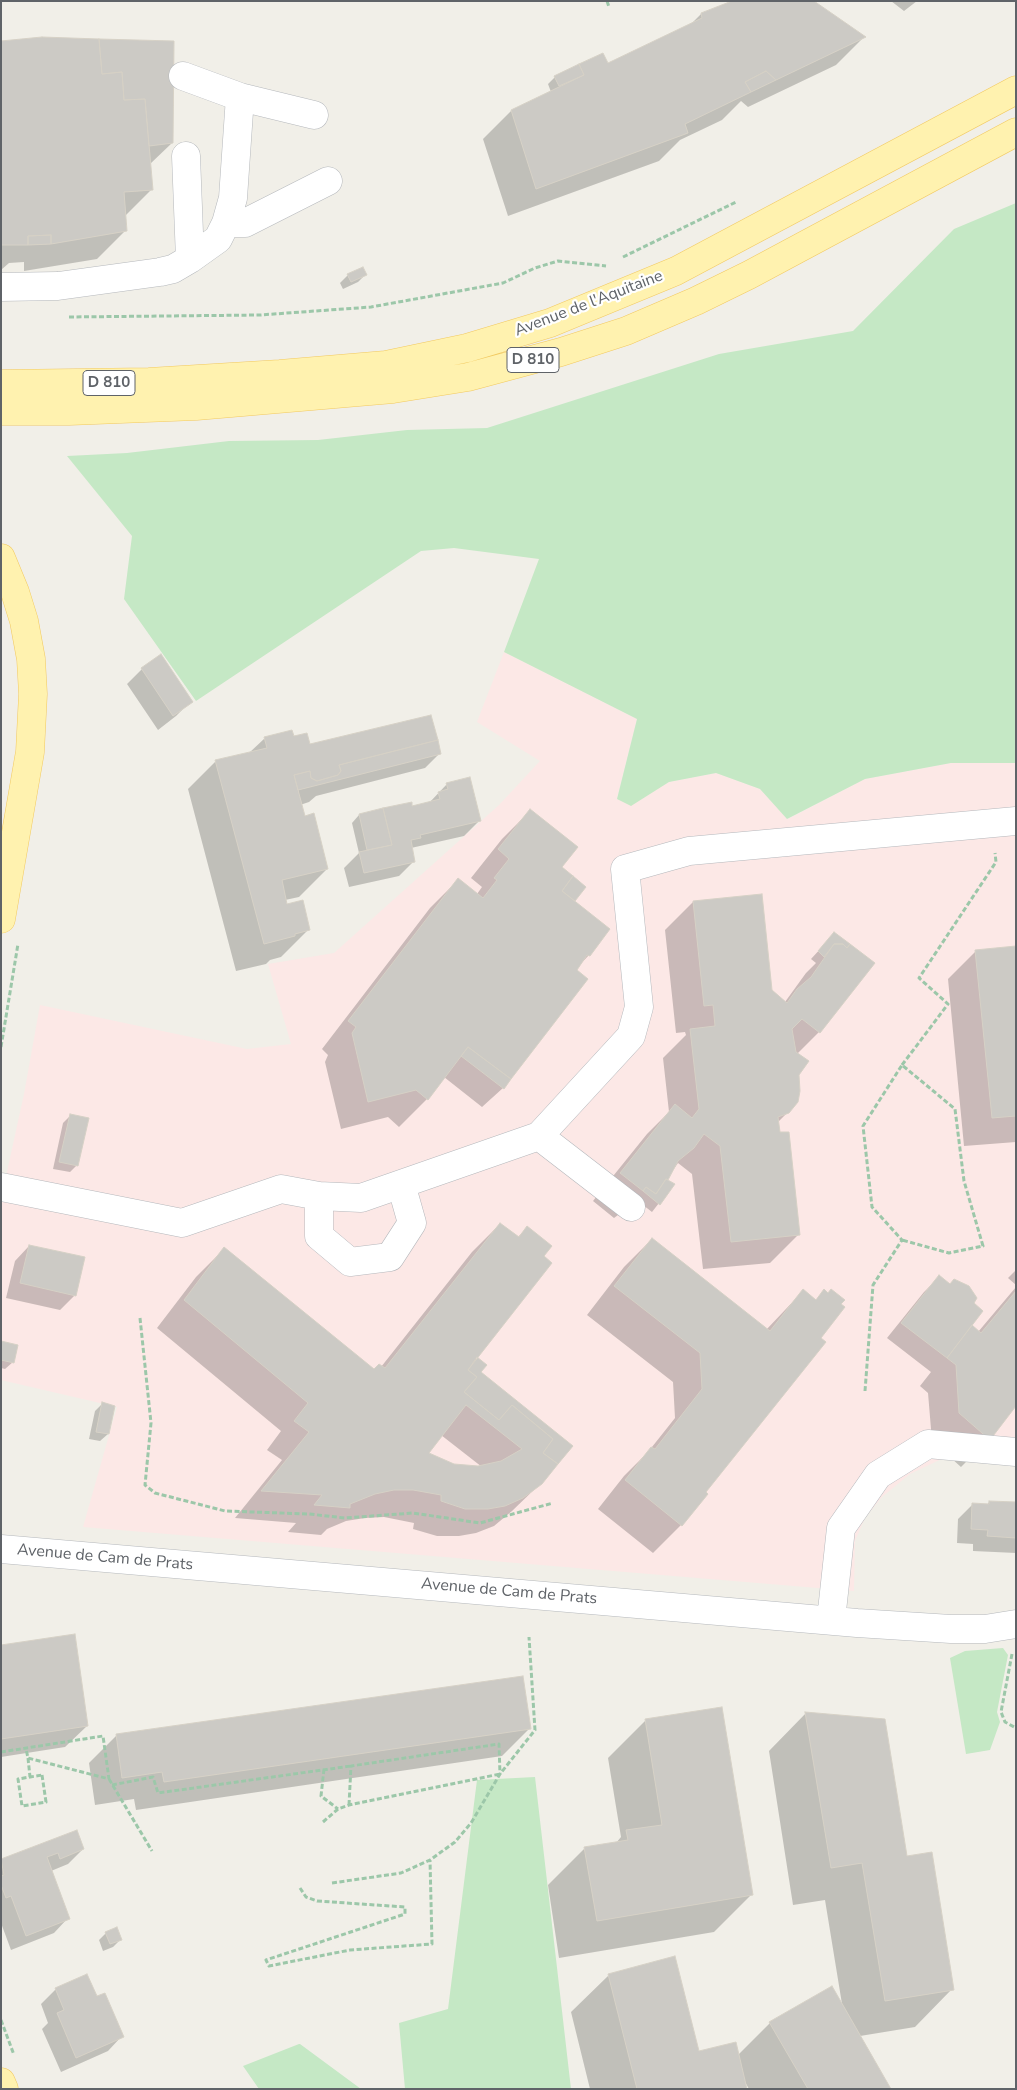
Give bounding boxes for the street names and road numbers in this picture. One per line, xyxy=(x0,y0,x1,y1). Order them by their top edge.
street label: Avenue de l'Aquitaine xyxy=(512,267,666,341)
road number: D 810 xyxy=(507,348,559,372)
road number: D 810 xyxy=(83,370,135,396)
street label: Avenue de Cam de Prats xyxy=(16,1541,194,1575)
street label: Avenue de Cam de Prats xyxy=(420,1575,598,1609)

